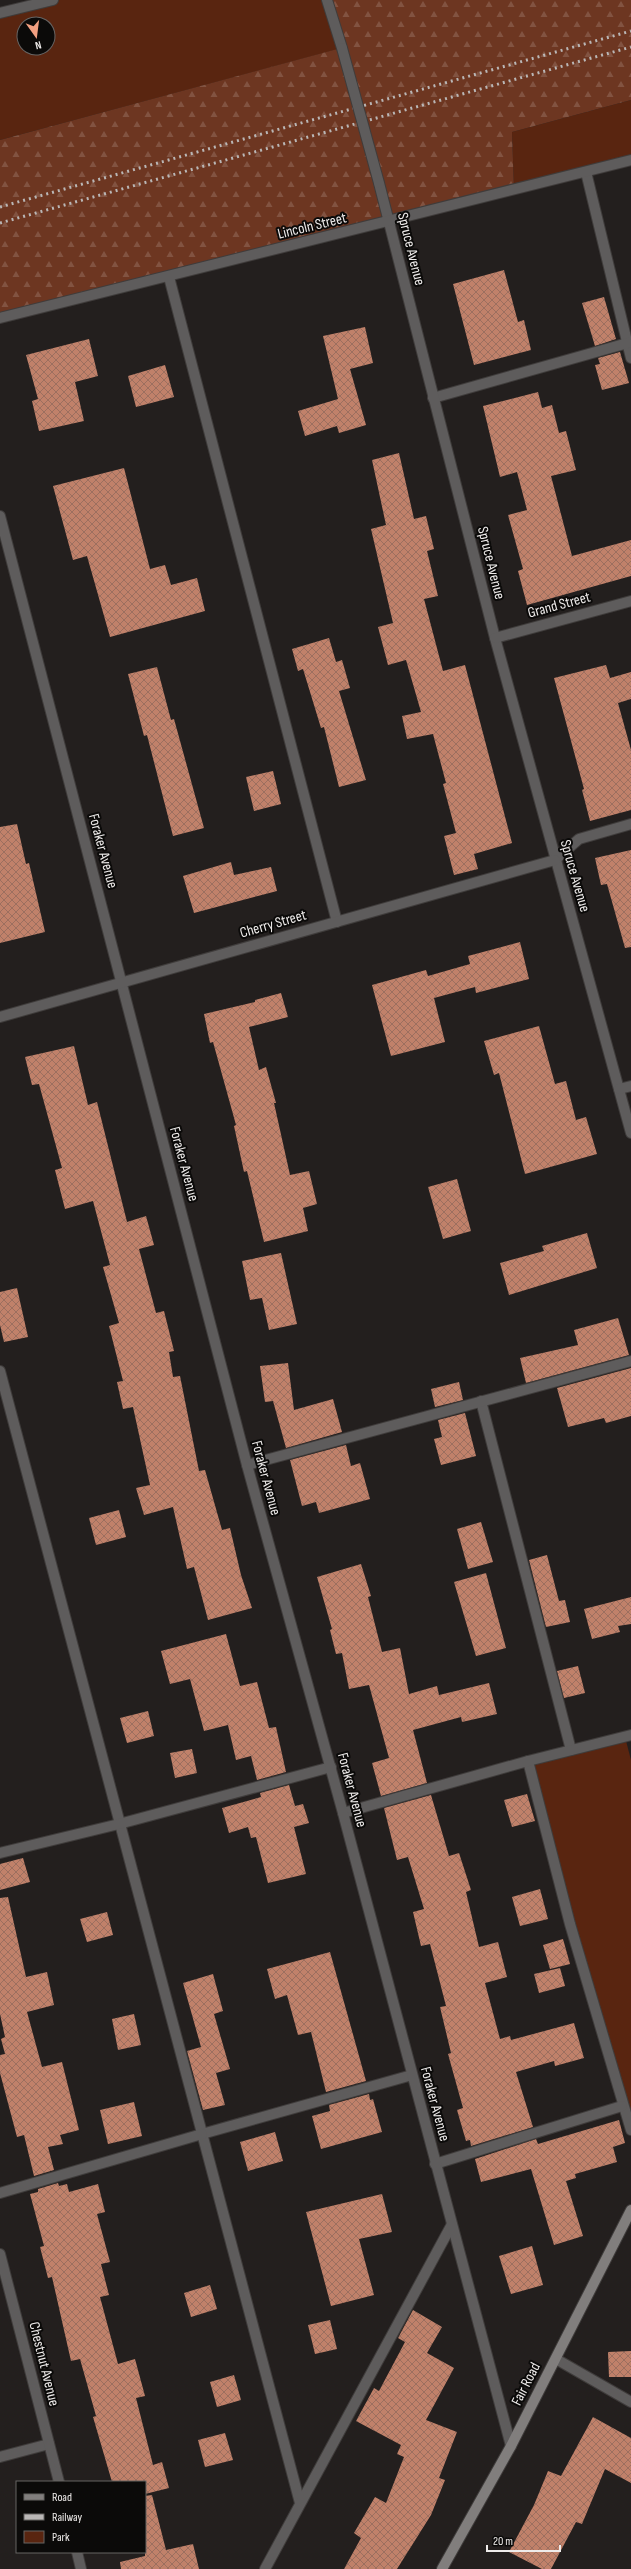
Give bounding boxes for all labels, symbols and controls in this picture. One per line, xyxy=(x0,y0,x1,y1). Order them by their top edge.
north arrow xyxy=(16,16,56,56)
text: N xyxy=(34,38,43,52)
street label: Lincoln Street xyxy=(276,208,349,244)
street label: Spruce Avenue xyxy=(393,211,429,287)
street label: Spruce Avenue xyxy=(473,525,509,601)
street label: Grand Street xyxy=(526,587,593,622)
street label: Foraker Avenue xyxy=(84,812,122,890)
street label: Spruce Avenue xyxy=(556,838,594,914)
street label: Cherry Street xyxy=(238,905,309,943)
street label: Foraker Avenue xyxy=(165,1125,203,1203)
street label: Foraker Avenue xyxy=(247,1439,285,1517)
street label: Foraker Avenue xyxy=(333,1751,371,1829)
street label: Foraker Avenue xyxy=(416,2065,454,2143)
street label: Chestnut Avenue xyxy=(24,2320,64,2408)
street label: Fair Road xyxy=(507,2359,545,2409)
legend xyxy=(16,2481,146,2553)
text: Road xyxy=(52,2490,72,2505)
text: Railway xyxy=(52,2510,83,2525)
scale bar xyxy=(487,2527,560,2553)
text: Park xyxy=(52,2530,70,2545)
text: 20 m xyxy=(493,2534,513,2549)

